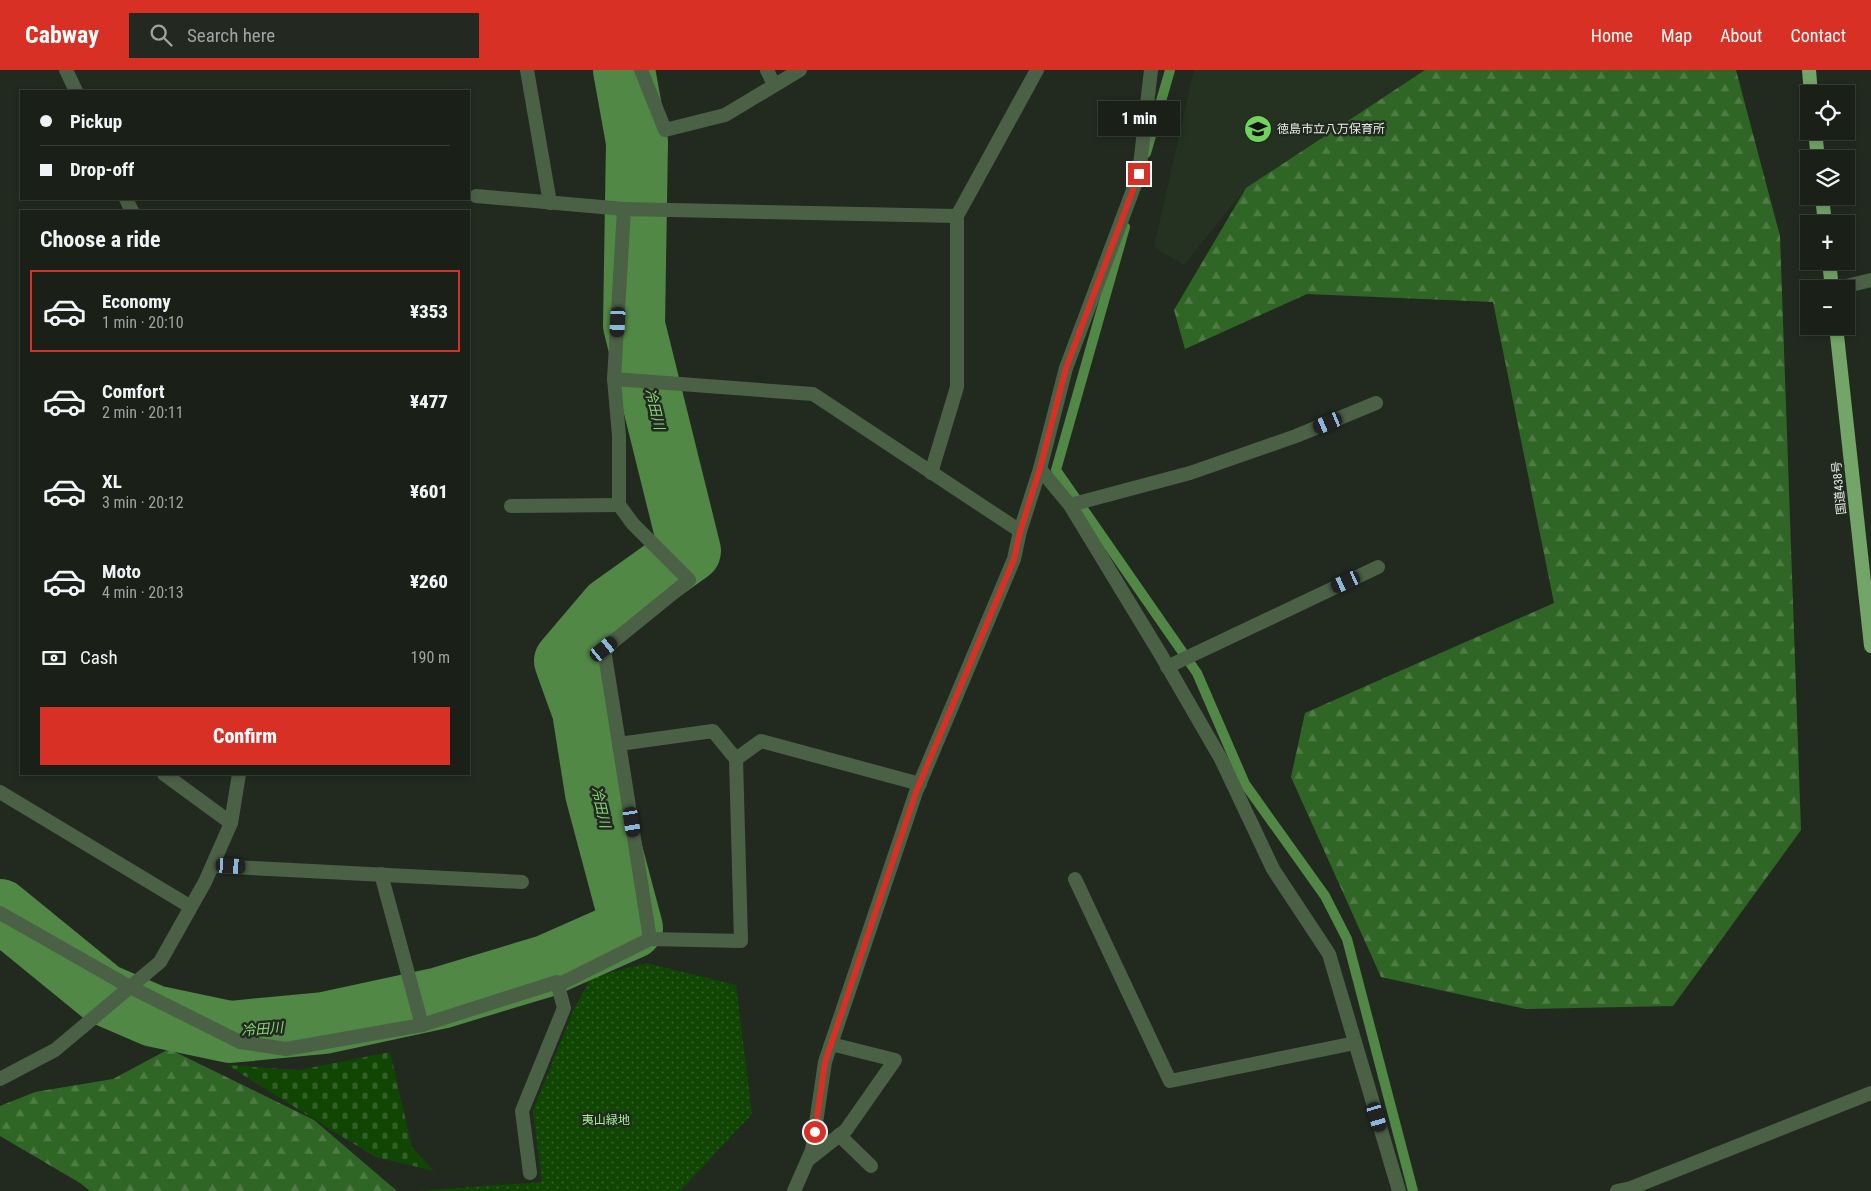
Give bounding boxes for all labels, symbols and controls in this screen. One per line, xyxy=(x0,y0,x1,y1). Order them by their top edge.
search box xyxy=(129,13,479,58)
text: Cabway xyxy=(25,21,99,49)
icon: search xyxy=(147,21,175,49)
text: Search here xyxy=(187,24,275,47)
text: Home xyxy=(1591,25,1633,46)
text: Map xyxy=(1661,25,1692,46)
text: About xyxy=(1720,25,1762,46)
text: Contact xyxy=(1790,25,1846,46)
map controls xyxy=(1800,85,1855,335)
button: locate xyxy=(1800,85,1855,140)
callout: 1 min xyxy=(1098,102,1180,136)
text: 1 min xyxy=(1121,109,1157,128)
text: Pickup xyxy=(70,110,122,133)
school or university icon: 徳島市立八万保育所 xyxy=(1243,114,1273,144)
place label: 徳島市立八万保育所 xyxy=(1277,122,1385,136)
button: layers xyxy=(1800,150,1855,205)
text: Drop-off xyxy=(70,158,134,181)
route end xyxy=(1128,163,1150,185)
button: + xyxy=(1800,215,1855,270)
text: Choose a ride xyxy=(40,227,161,252)
button: − xyxy=(1800,280,1855,335)
icon: car xyxy=(42,289,87,334)
text: Economy xyxy=(102,290,171,313)
text: ¥353 xyxy=(410,300,448,323)
car xyxy=(609,307,626,337)
text: 1 min · 20:10 xyxy=(102,313,184,332)
icon: car xyxy=(42,379,87,424)
text: Comfort xyxy=(102,380,165,403)
water label: 冷田川 xyxy=(642,387,668,433)
text: ¥477 xyxy=(410,390,448,413)
text: 2 min · 20:11 xyxy=(102,403,184,422)
car xyxy=(1311,410,1344,436)
street label: 国道438号 xyxy=(1829,461,1849,515)
icon: car xyxy=(42,469,87,514)
text: XL xyxy=(102,470,122,493)
text: ¥601 xyxy=(410,480,448,503)
text: 3 min · 20:12 xyxy=(102,493,184,512)
icon: car xyxy=(42,559,87,604)
text: Moto xyxy=(102,560,141,583)
car xyxy=(1329,569,1362,595)
text: ¥260 xyxy=(410,570,448,593)
text: 4 min · 20:13 xyxy=(102,583,184,602)
car xyxy=(587,634,620,664)
icon: cash xyxy=(40,644,68,672)
text: Cash xyxy=(80,646,118,669)
text: 190 m xyxy=(411,648,450,667)
button: Confirm xyxy=(40,707,450,765)
water label: 冷田川 xyxy=(588,785,614,831)
car xyxy=(622,806,641,838)
car xyxy=(215,858,246,874)
water label: 冷田川 xyxy=(240,1019,286,1039)
car xyxy=(1365,1100,1388,1134)
park label: 夷山緑地 xyxy=(582,1113,630,1127)
route start xyxy=(804,1121,826,1143)

